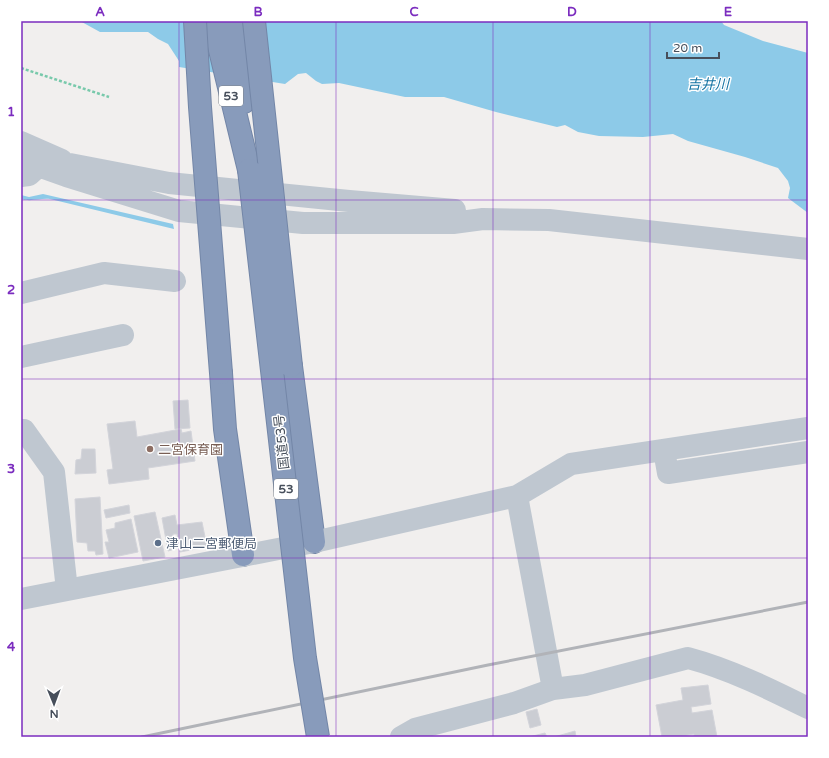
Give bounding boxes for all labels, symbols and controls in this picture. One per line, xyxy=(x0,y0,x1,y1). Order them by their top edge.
text: A xyxy=(95,4,105,20)
text: B xyxy=(253,4,263,20)
text: C xyxy=(409,4,419,20)
text: D xyxy=(567,4,577,20)
text: E xyxy=(724,4,732,20)
scale bar xyxy=(667,34,719,60)
text: 20 m xyxy=(673,41,702,55)
water label: 吉井川 xyxy=(687,76,731,93)
road number: 53 xyxy=(219,86,243,106)
text: 1 xyxy=(7,104,15,120)
text: 2 xyxy=(7,282,15,298)
street label: 国道53号 xyxy=(271,414,293,470)
place label: 二宮保育園 xyxy=(158,442,223,458)
marker: 二宮保育園 xyxy=(145,444,155,454)
text: 3 xyxy=(7,461,15,477)
road number: 53 xyxy=(274,479,298,499)
place label: 津山二宮郵便局 xyxy=(166,536,257,552)
marker: 津山二宮郵便局 xyxy=(153,538,163,548)
text: 4 xyxy=(7,639,16,655)
north arrow xyxy=(34,684,74,724)
text: N xyxy=(50,707,59,720)

